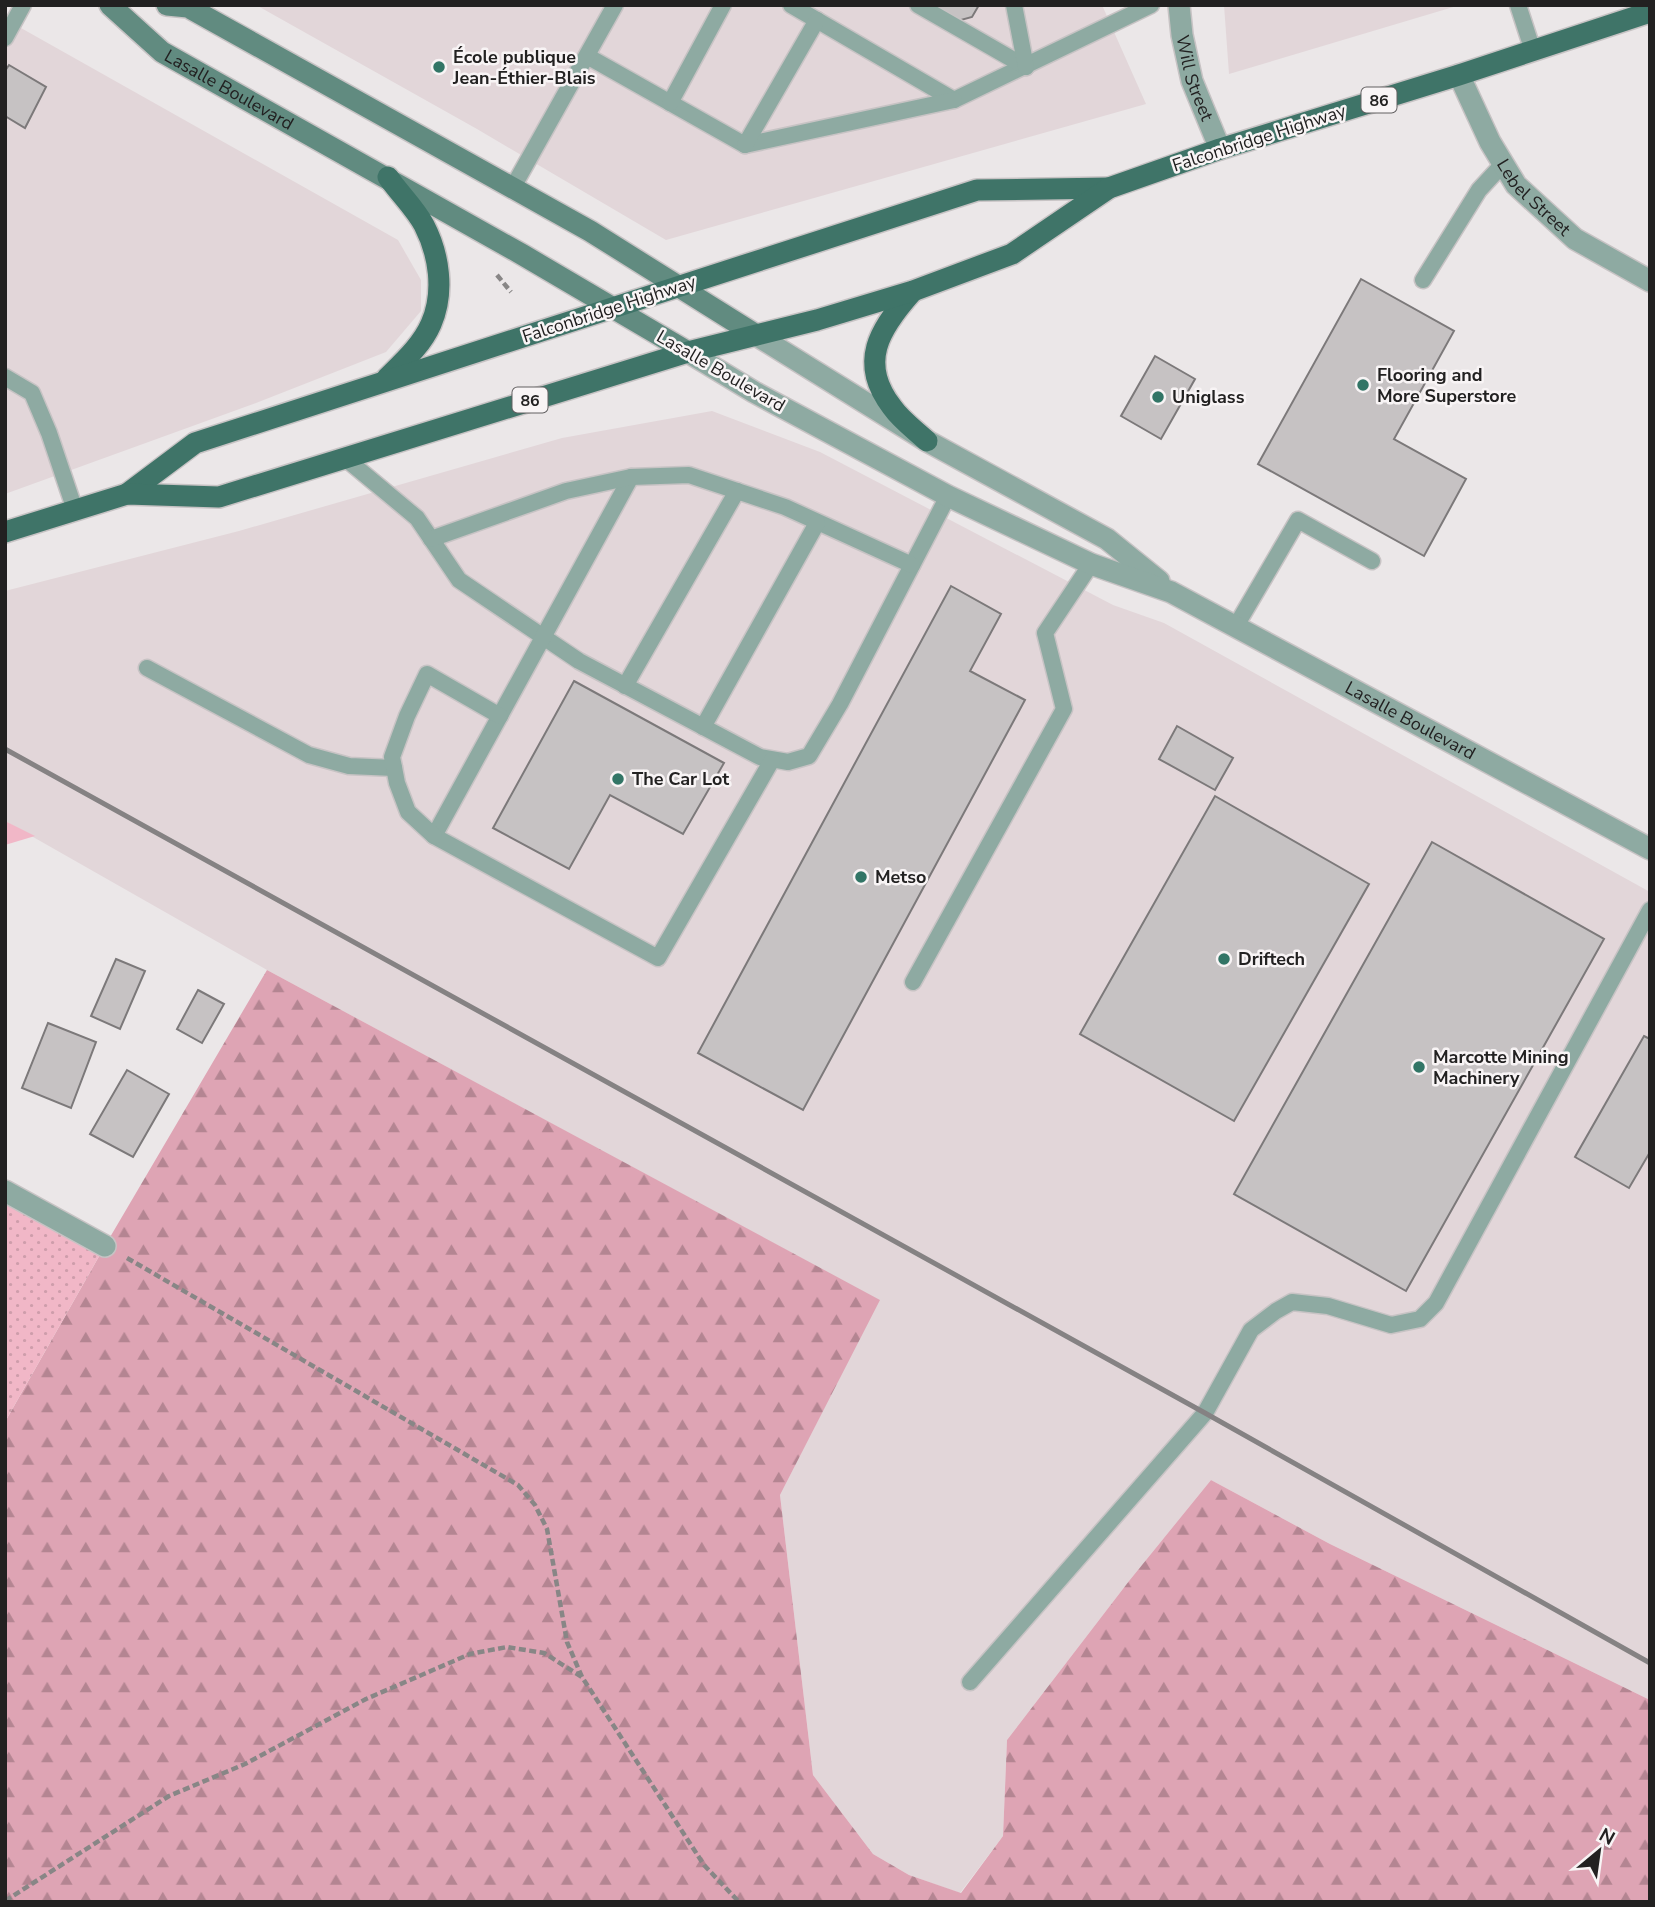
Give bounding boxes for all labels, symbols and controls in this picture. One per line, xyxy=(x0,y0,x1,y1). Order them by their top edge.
street label: Will Street xyxy=(1170,33,1219,125)
street label: Lasalle Boulevard xyxy=(160,44,298,136)
place label: École publique Jean-Éthier-Blais xyxy=(452,45,596,90)
marker: École publique Jean-Éthier-Blais xyxy=(431,59,447,75)
road number: 86 xyxy=(1362,88,1396,113)
street label: Falconbridge Highway xyxy=(1169,98,1350,177)
street label: Lebel Street xyxy=(1491,155,1576,242)
street label: Falconbridge Highway xyxy=(519,269,700,348)
street label: Lasalle Boulevard xyxy=(652,324,790,418)
place label: Flooring and More Superstore xyxy=(1377,363,1517,408)
marker: Flooring and More Superstore xyxy=(1355,377,1371,393)
place label: Uniglass xyxy=(1172,385,1245,409)
road number: 86 xyxy=(512,388,548,412)
marker: Uniglass xyxy=(1150,389,1166,405)
street label: Lasalle Boulevard xyxy=(1341,676,1480,765)
place label: The Car Lot xyxy=(632,767,729,791)
marker: The Car Lot xyxy=(610,771,626,787)
place label: Metso xyxy=(875,865,926,889)
marker: Metso xyxy=(853,869,869,885)
place label: Driftech xyxy=(1238,947,1305,971)
marker: Driftech xyxy=(1216,951,1232,967)
place label: Marcotte Mining Machinery xyxy=(1433,1045,1569,1090)
marker: Marcotte Mining Machinery xyxy=(1411,1059,1427,1075)
north arrow xyxy=(1564,1816,1634,1886)
text: N xyxy=(1594,1822,1619,1852)

